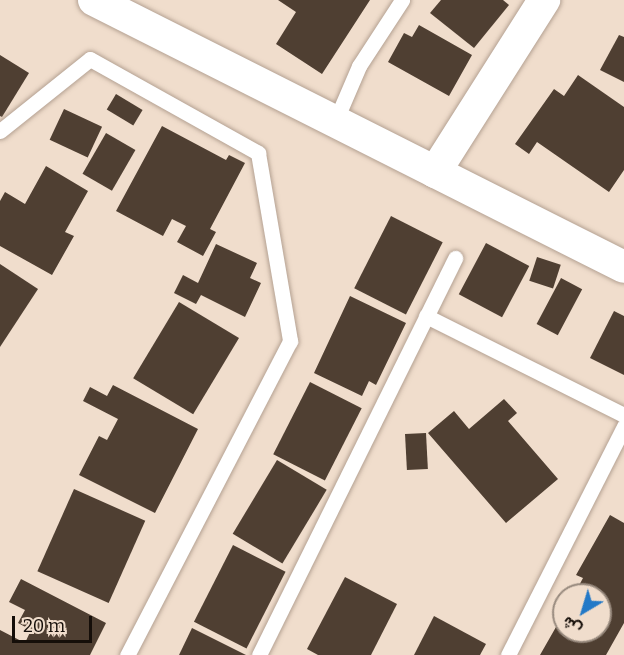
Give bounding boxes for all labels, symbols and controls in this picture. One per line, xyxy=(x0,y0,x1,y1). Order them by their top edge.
north arrow xyxy=(552,583,612,643)
scale bar xyxy=(15,604,94,642)
text: ش xyxy=(558,613,585,639)
text: 20 m xyxy=(23,615,65,637)

